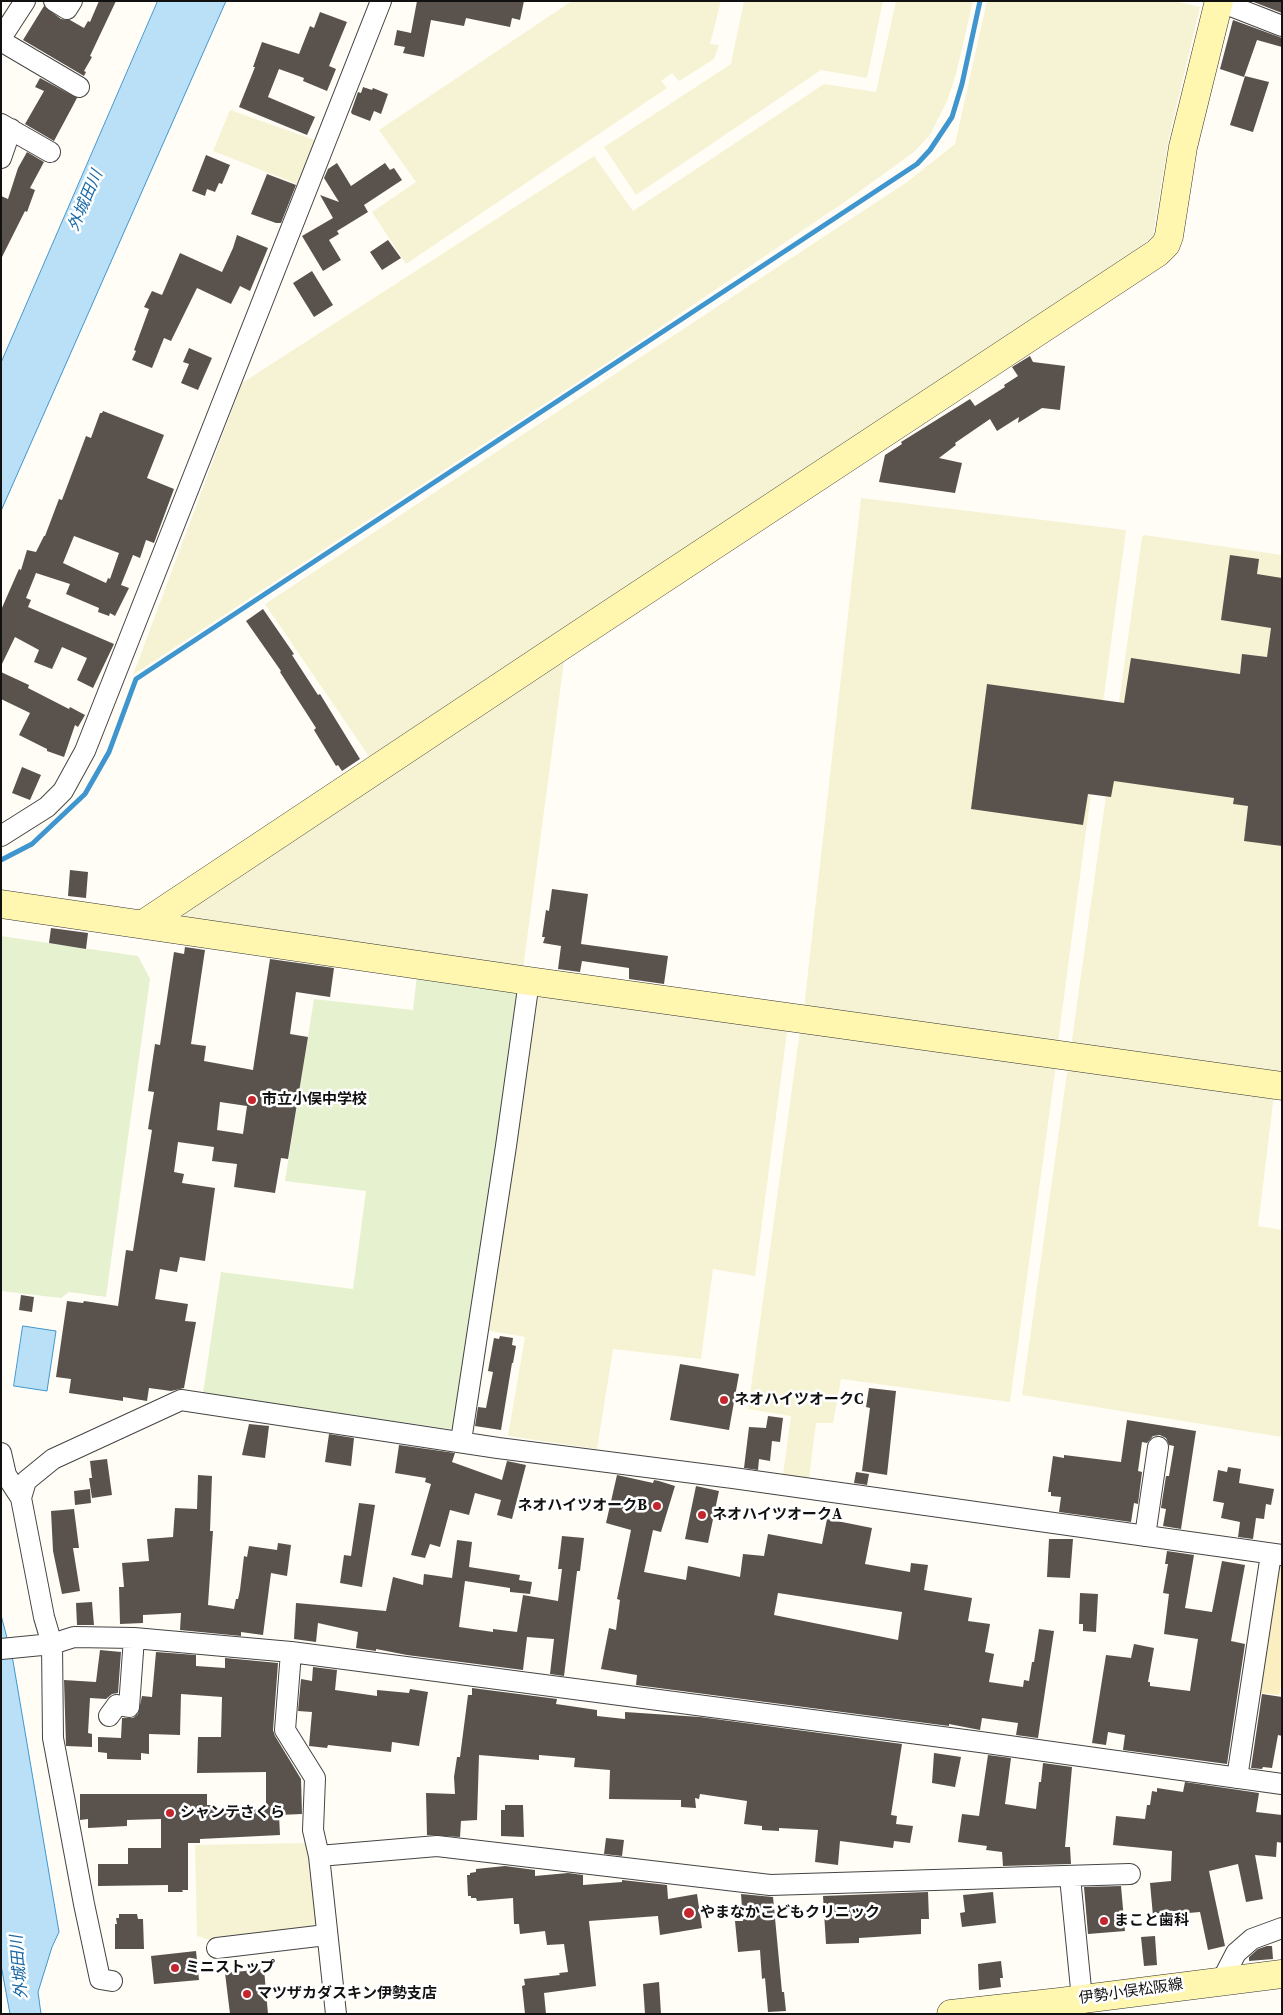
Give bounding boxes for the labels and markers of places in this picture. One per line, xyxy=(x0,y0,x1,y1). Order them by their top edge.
place label: 市立小俣中学校 xyxy=(262,1091,367,1109)
marker: 市立小俣中学校 xyxy=(246,1094,258,1106)
place label: ネオハイツオークC xyxy=(734,1391,863,1409)
marker: ネオハイツオークC xyxy=(718,1394,730,1406)
place label: ネオハイツオークB xyxy=(517,1497,647,1515)
marker: ネオハイツオークB xyxy=(651,1500,663,1512)
place label: ネオハイツオークA xyxy=(712,1506,842,1524)
marker: ネオハイツオークA xyxy=(696,1509,708,1521)
place label: シャンテさくら xyxy=(180,1804,285,1822)
marker: シャンテさくら xyxy=(164,1807,176,1819)
place label: やまなかこどもクリニック xyxy=(700,1904,880,1922)
marker: やまなかこどもクリニック xyxy=(682,1906,696,1920)
place label: まこと歯科 xyxy=(1114,1912,1189,1930)
marker: まこと歯科 xyxy=(1098,1915,1110,1927)
place label: ミニストップ xyxy=(185,1959,275,1977)
marker: ミニストップ xyxy=(169,1962,181,1974)
place label: マツザカダスキン伊勢支店 xyxy=(257,1985,437,2003)
marker: マツザカダスキン伊勢支店 xyxy=(241,1988,253,2000)

